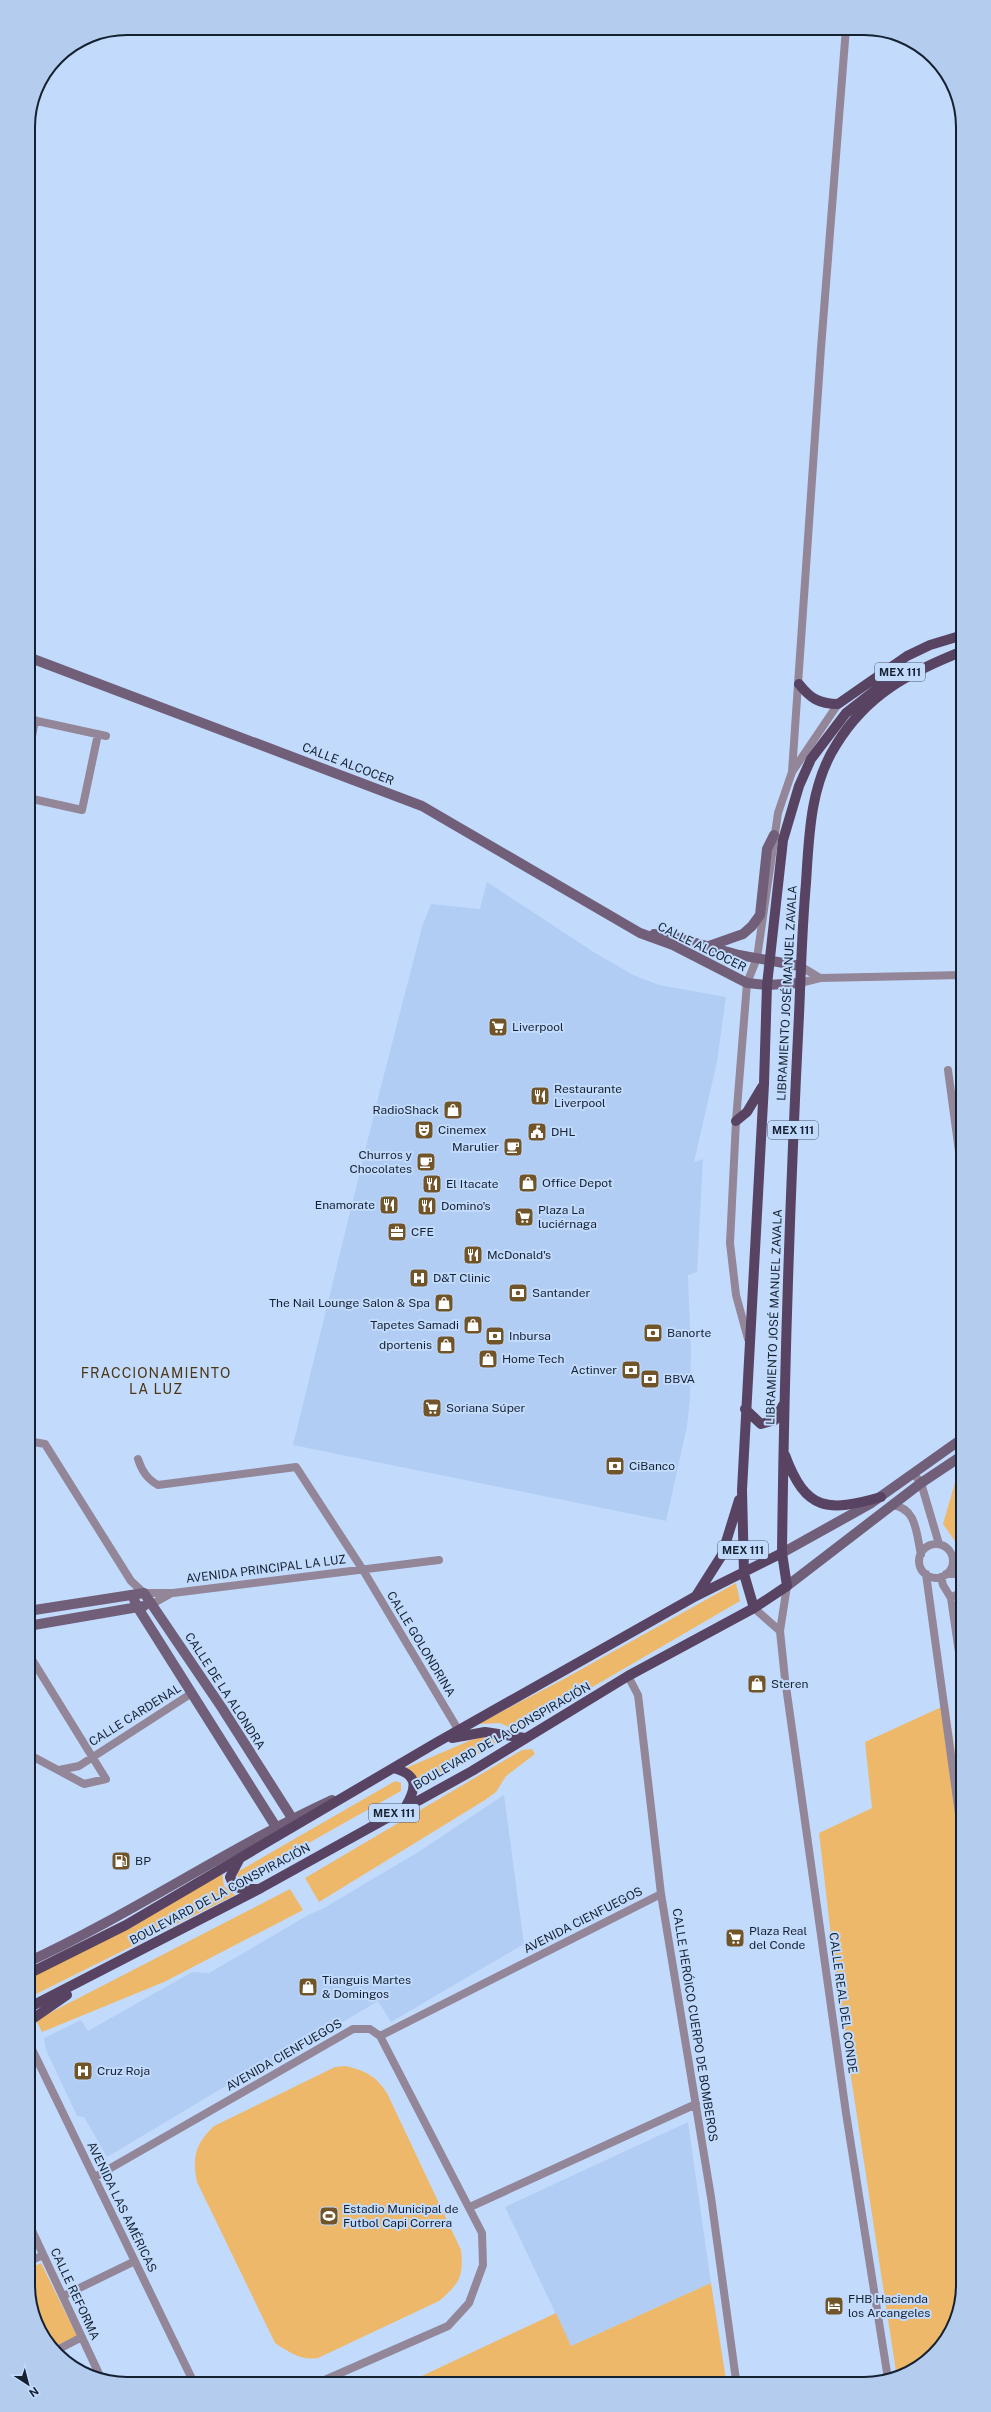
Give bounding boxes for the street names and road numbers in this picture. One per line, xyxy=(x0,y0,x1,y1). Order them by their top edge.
road number: MEX 111 xyxy=(875,663,925,681)
street label: CALLE ALCOCER xyxy=(300,740,396,788)
street label: LIBRAMIENTO JOSÉ MANUEL ZAVALA xyxy=(774,884,800,1101)
street label: CALLE ALCOCER xyxy=(655,919,749,975)
road number: MEX 111 xyxy=(768,1121,818,1139)
street label: LIBRAMIENTO JOSÉ MANUEL ZAVALA xyxy=(763,1208,785,1425)
road number: MEX 111 xyxy=(718,1541,768,1559)
street label: AVENIDA PRINCIPAL LA LUZ xyxy=(185,1552,347,1586)
street label: CALLE GOLONDRINA xyxy=(384,1589,458,1700)
street label: CALLE DE LA ALONDRA xyxy=(182,1630,268,1752)
street label: BOULEVARD DE LA CONSPIRACIÓN xyxy=(411,1679,593,1793)
street label: CALLE CARDENAL xyxy=(86,1681,184,1749)
road number: MEX 111 xyxy=(369,1804,419,1822)
street label: BOULEVARD DE LA CONSPIRACIÓN xyxy=(127,1840,313,1948)
street label: AVENIDA CIENFUEGOS xyxy=(521,1884,645,1956)
street label: CALLE HERÓICO CUERPO DE BOMBEROS xyxy=(670,1907,720,2143)
street label: CALLE REAL DEL CONDE xyxy=(826,1932,860,2074)
street label: AVENIDA CIENFUEGOS xyxy=(224,2016,344,2094)
street label: AVENIDA LAS AMÉRICAS xyxy=(84,2139,160,2275)
street label: CALLE REFORMA xyxy=(48,2246,103,2343)

